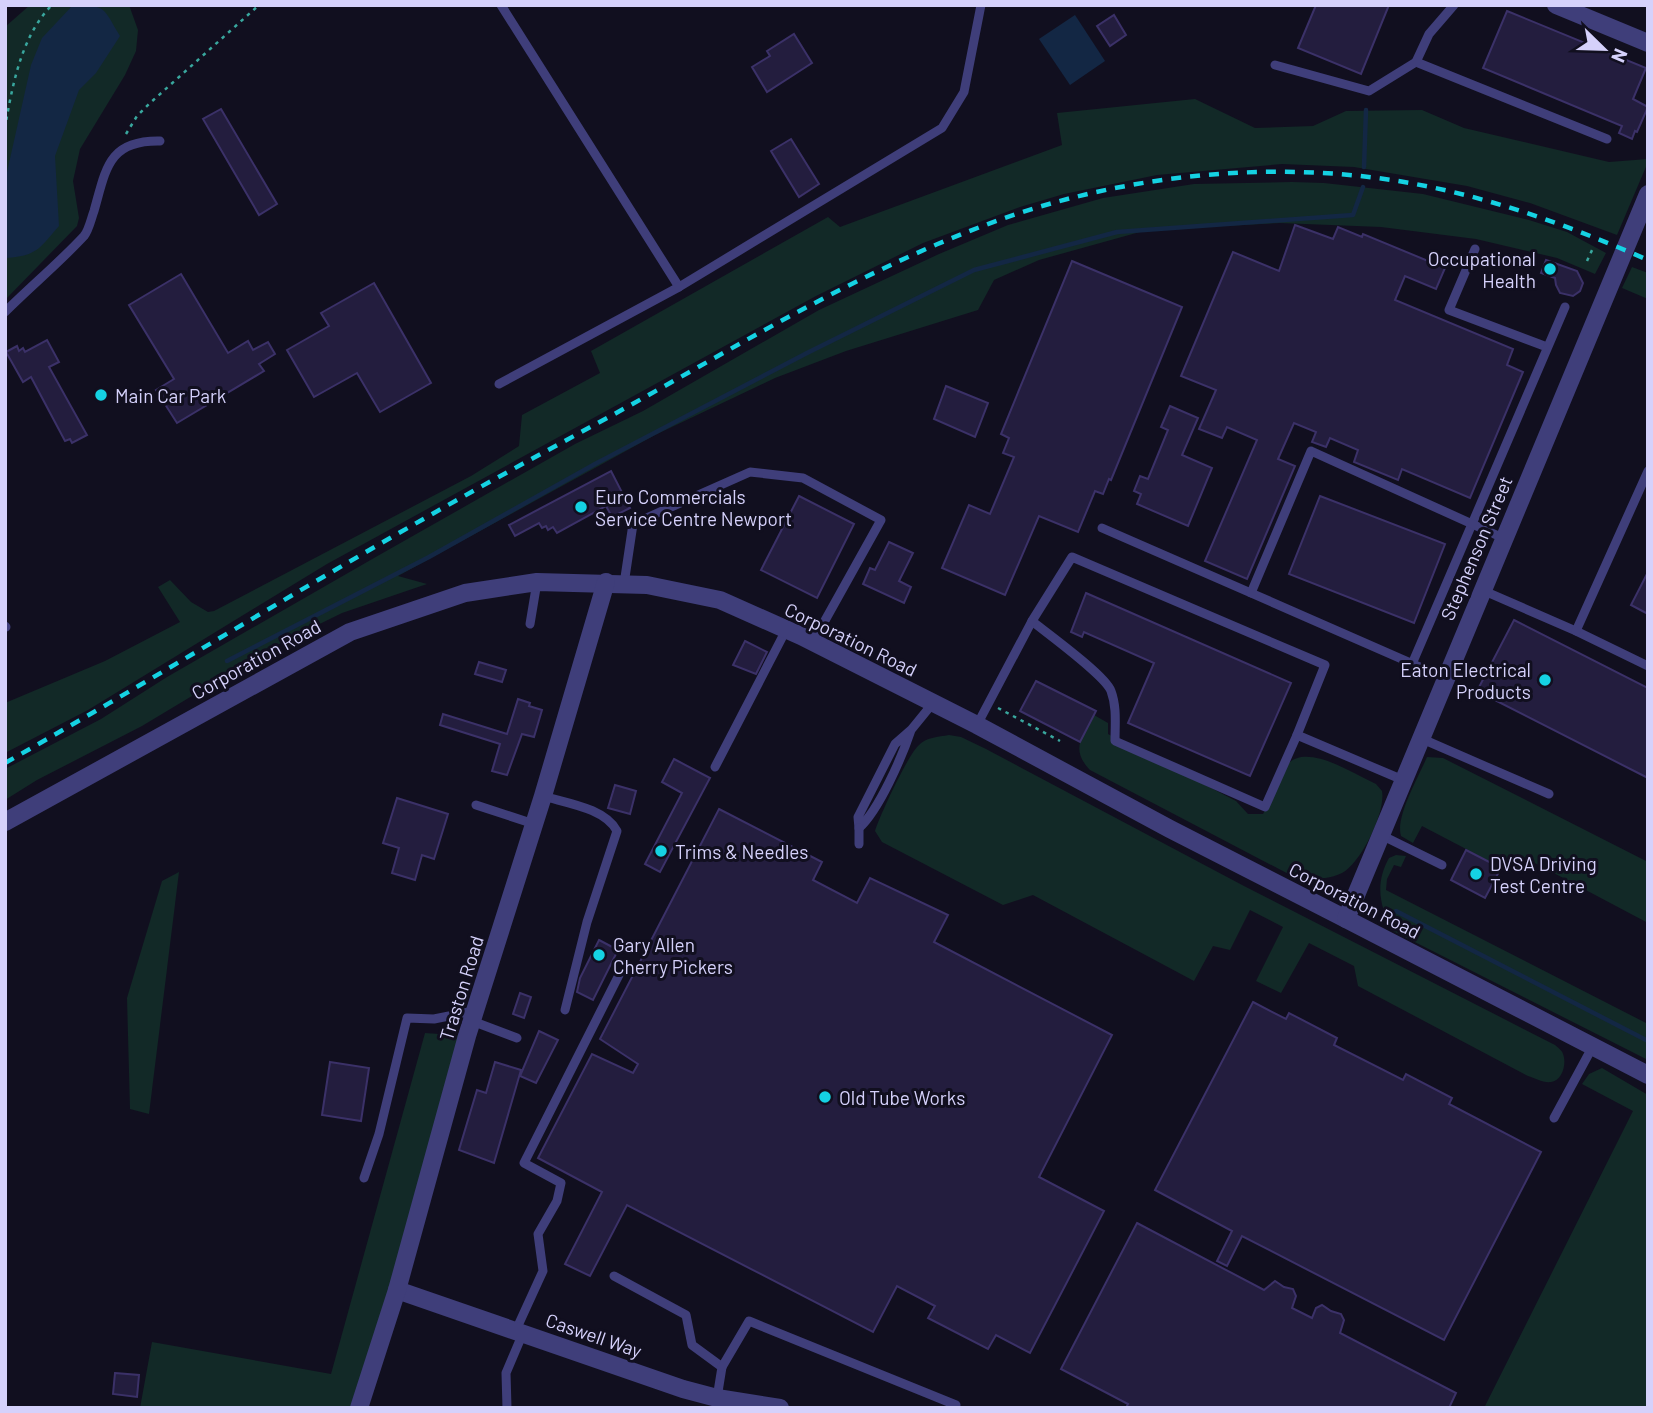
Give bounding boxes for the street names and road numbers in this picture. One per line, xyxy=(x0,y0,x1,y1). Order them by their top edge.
street label: Stephenson Street xyxy=(1435,473,1517,623)
street label: Corporation Road xyxy=(781,597,921,681)
street label: Corporation Road xyxy=(187,614,325,704)
street label: Corporation Road xyxy=(1286,857,1424,943)
street label: Traston Road xyxy=(434,933,488,1043)
street label: Caswell Way xyxy=(543,1308,645,1362)

